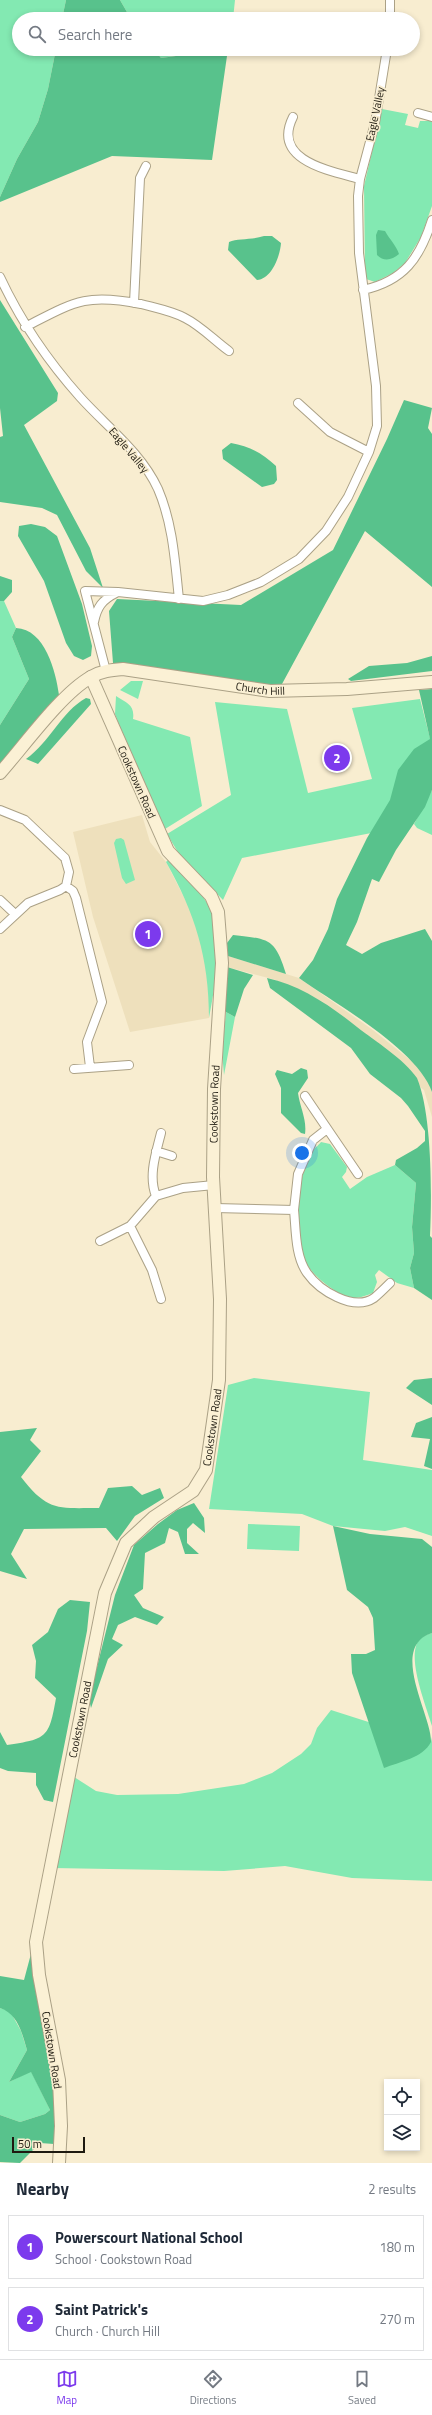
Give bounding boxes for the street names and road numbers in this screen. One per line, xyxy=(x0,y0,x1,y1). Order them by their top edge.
street label: Eagle Valley xyxy=(361,85,389,143)
street label: Eagle Valley xyxy=(105,424,153,477)
street label: Church Hill xyxy=(235,678,285,699)
street label: Cookstown Road xyxy=(114,743,160,821)
street label: Cookstown Road xyxy=(205,1064,224,1143)
street label: Cookstown Road xyxy=(199,1387,226,1467)
street label: Cookstown Road xyxy=(65,1679,95,1759)
street label: Cookstown Road xyxy=(38,2010,66,2090)

